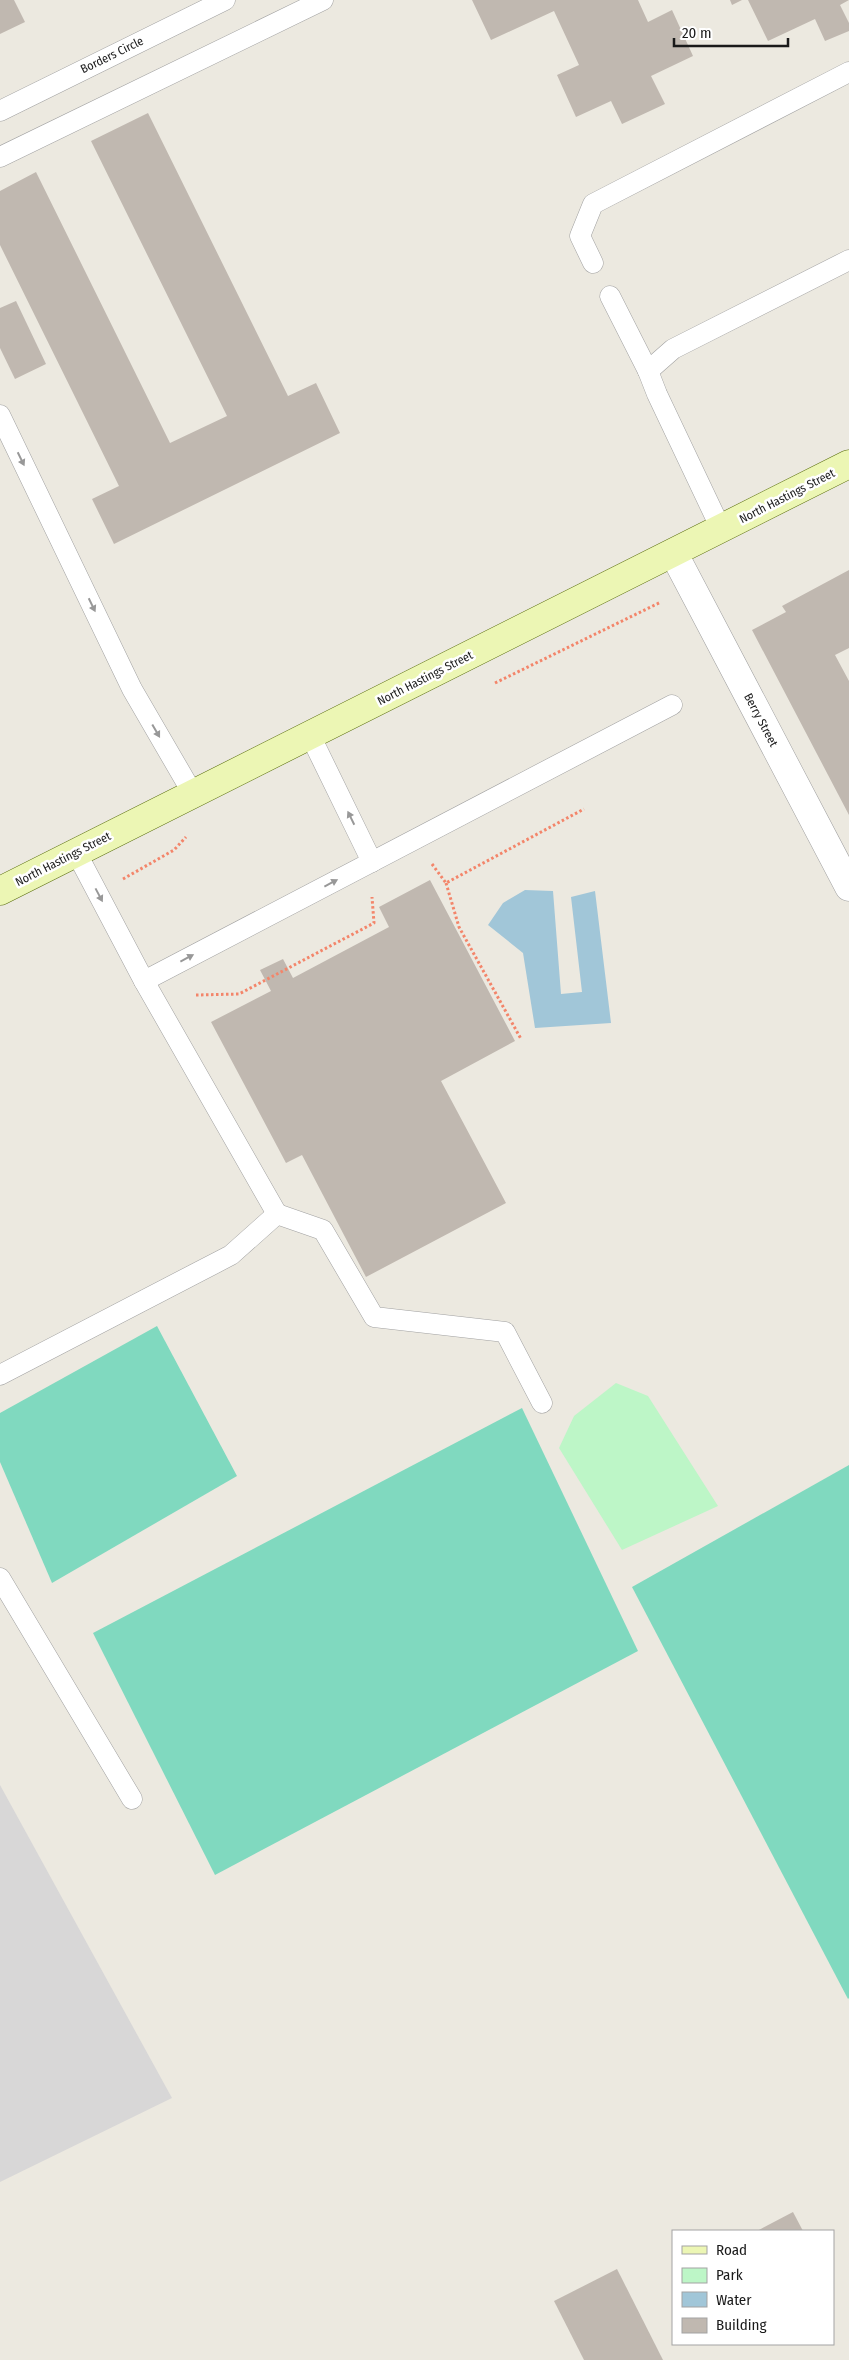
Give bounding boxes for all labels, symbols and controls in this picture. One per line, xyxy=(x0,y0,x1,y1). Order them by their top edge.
scale bar xyxy=(674,15,788,47)
text: 20 m xyxy=(682,24,712,42)
street label: Borders Circle xyxy=(78,34,146,76)
one-way arrow xyxy=(17,452,25,466)
street label: North Hastings Street xyxy=(737,466,837,526)
one-way arrow xyxy=(88,598,96,612)
street label: North Hastings Street xyxy=(375,648,475,708)
street label: Berry Street xyxy=(741,691,781,749)
one-way arrow xyxy=(152,724,161,737)
one-way arrow xyxy=(346,811,354,825)
street label: North Hastings Street xyxy=(13,829,113,889)
one-way arrow xyxy=(324,879,338,887)
one-way arrow xyxy=(94,889,103,902)
one-way arrow xyxy=(180,954,194,962)
legend xyxy=(672,2230,834,2345)
text: Road xyxy=(716,2241,747,2259)
text: Park xyxy=(716,2266,743,2284)
text: Water xyxy=(716,2291,752,2309)
text: Building xyxy=(716,2316,767,2334)

